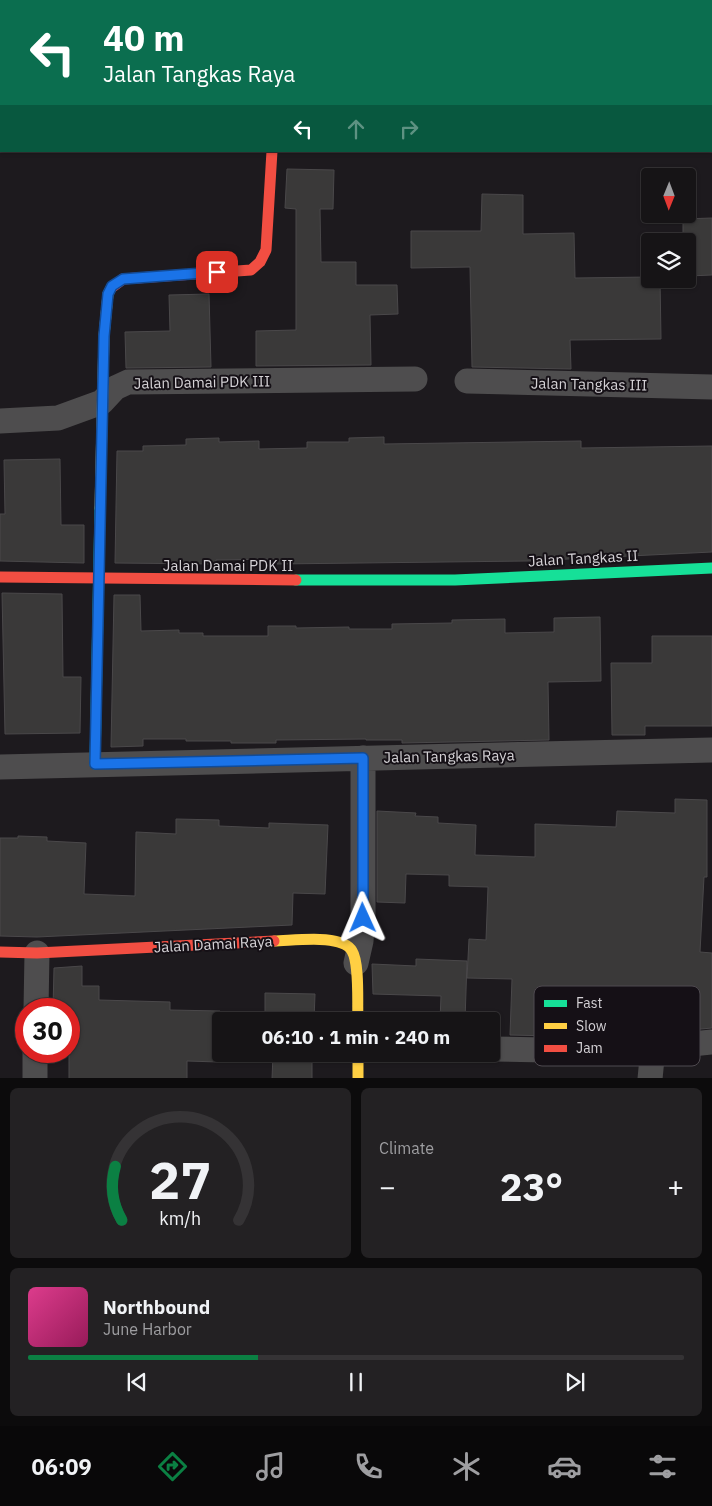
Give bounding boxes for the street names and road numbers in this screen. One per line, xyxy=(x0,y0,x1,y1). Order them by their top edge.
street label: Jalan Damai PDK III xyxy=(134,371,270,393)
street label: Jalan Tangkas III xyxy=(531,373,647,395)
street label: Jalan Tangkas II xyxy=(527,546,639,570)
street label: Jalan Damai PDK II xyxy=(163,556,293,575)
street label: Jalan Tangkas Raya xyxy=(383,745,515,767)
street label: Jalan Damai Raya xyxy=(153,931,273,957)

